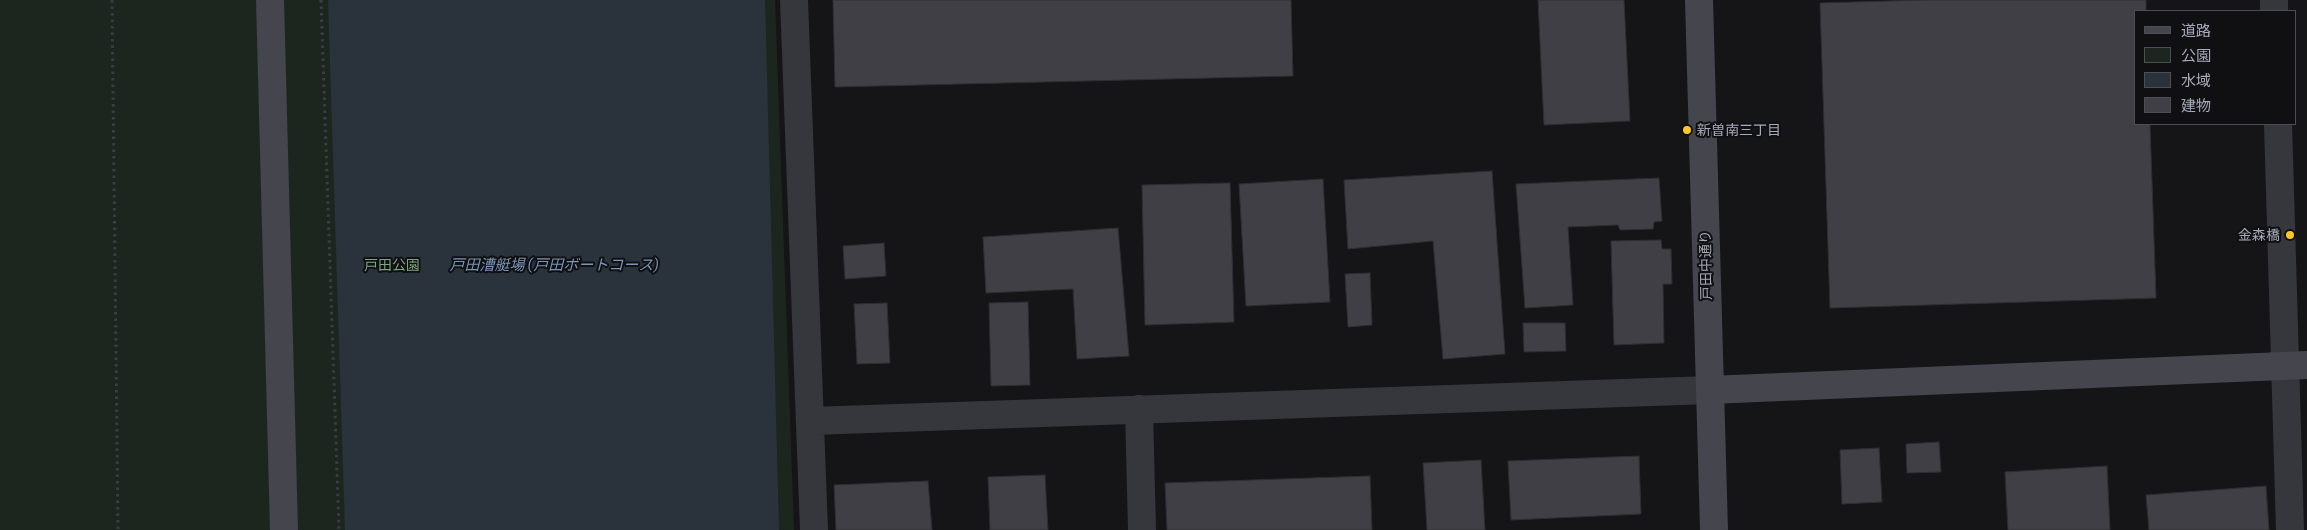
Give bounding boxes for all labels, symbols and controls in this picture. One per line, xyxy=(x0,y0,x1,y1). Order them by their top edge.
legend xyxy=(2134,10,2297,125)
text: 道路 xyxy=(2181,21,2211,39)
text: 公園 xyxy=(2181,46,2211,64)
text: 水域 xyxy=(2181,71,2211,89)
text: 建物 xyxy=(2181,96,2211,114)
place label: 新曽南三丁目 xyxy=(1697,122,1781,138)
marker: 新曽南三丁目 xyxy=(1681,124,1693,136)
place label: 金森橋 xyxy=(2238,227,2280,243)
marker: 金森橋 xyxy=(2284,229,2296,241)
street label: 戸田中通り xyxy=(1697,230,1715,300)
water label: 戸田漕艇場 (戸田ボートコース) xyxy=(449,256,659,274)
park label: 戸田公園 xyxy=(364,257,420,273)

